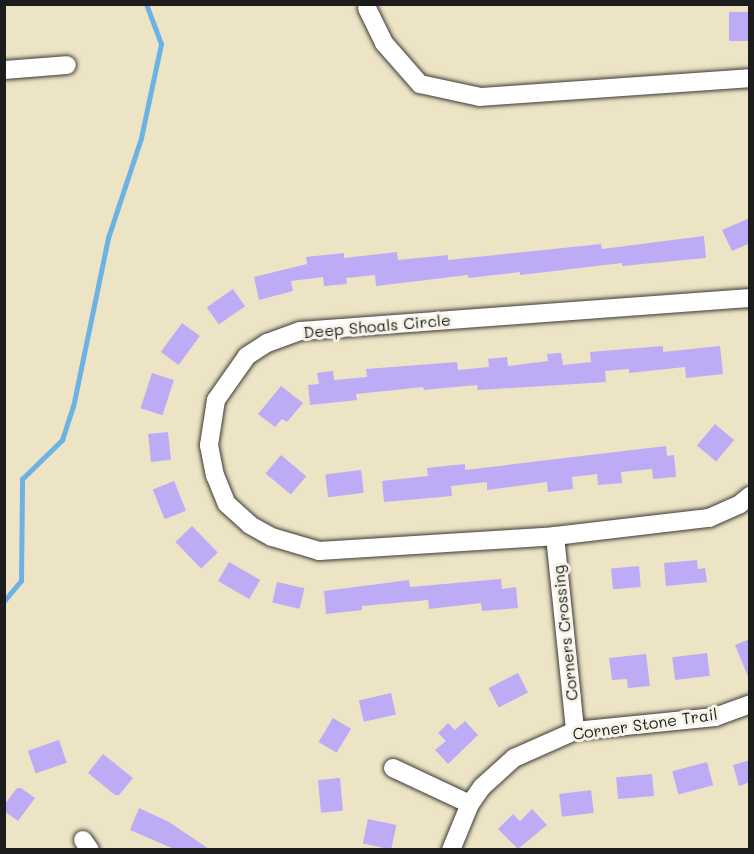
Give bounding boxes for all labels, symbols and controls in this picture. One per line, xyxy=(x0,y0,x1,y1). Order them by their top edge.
street label: Deep Shoals Circle xyxy=(303,310,451,342)
street label: Corners Crossing xyxy=(548,564,582,702)
street label: Corner Stone Trail xyxy=(571,704,719,744)

